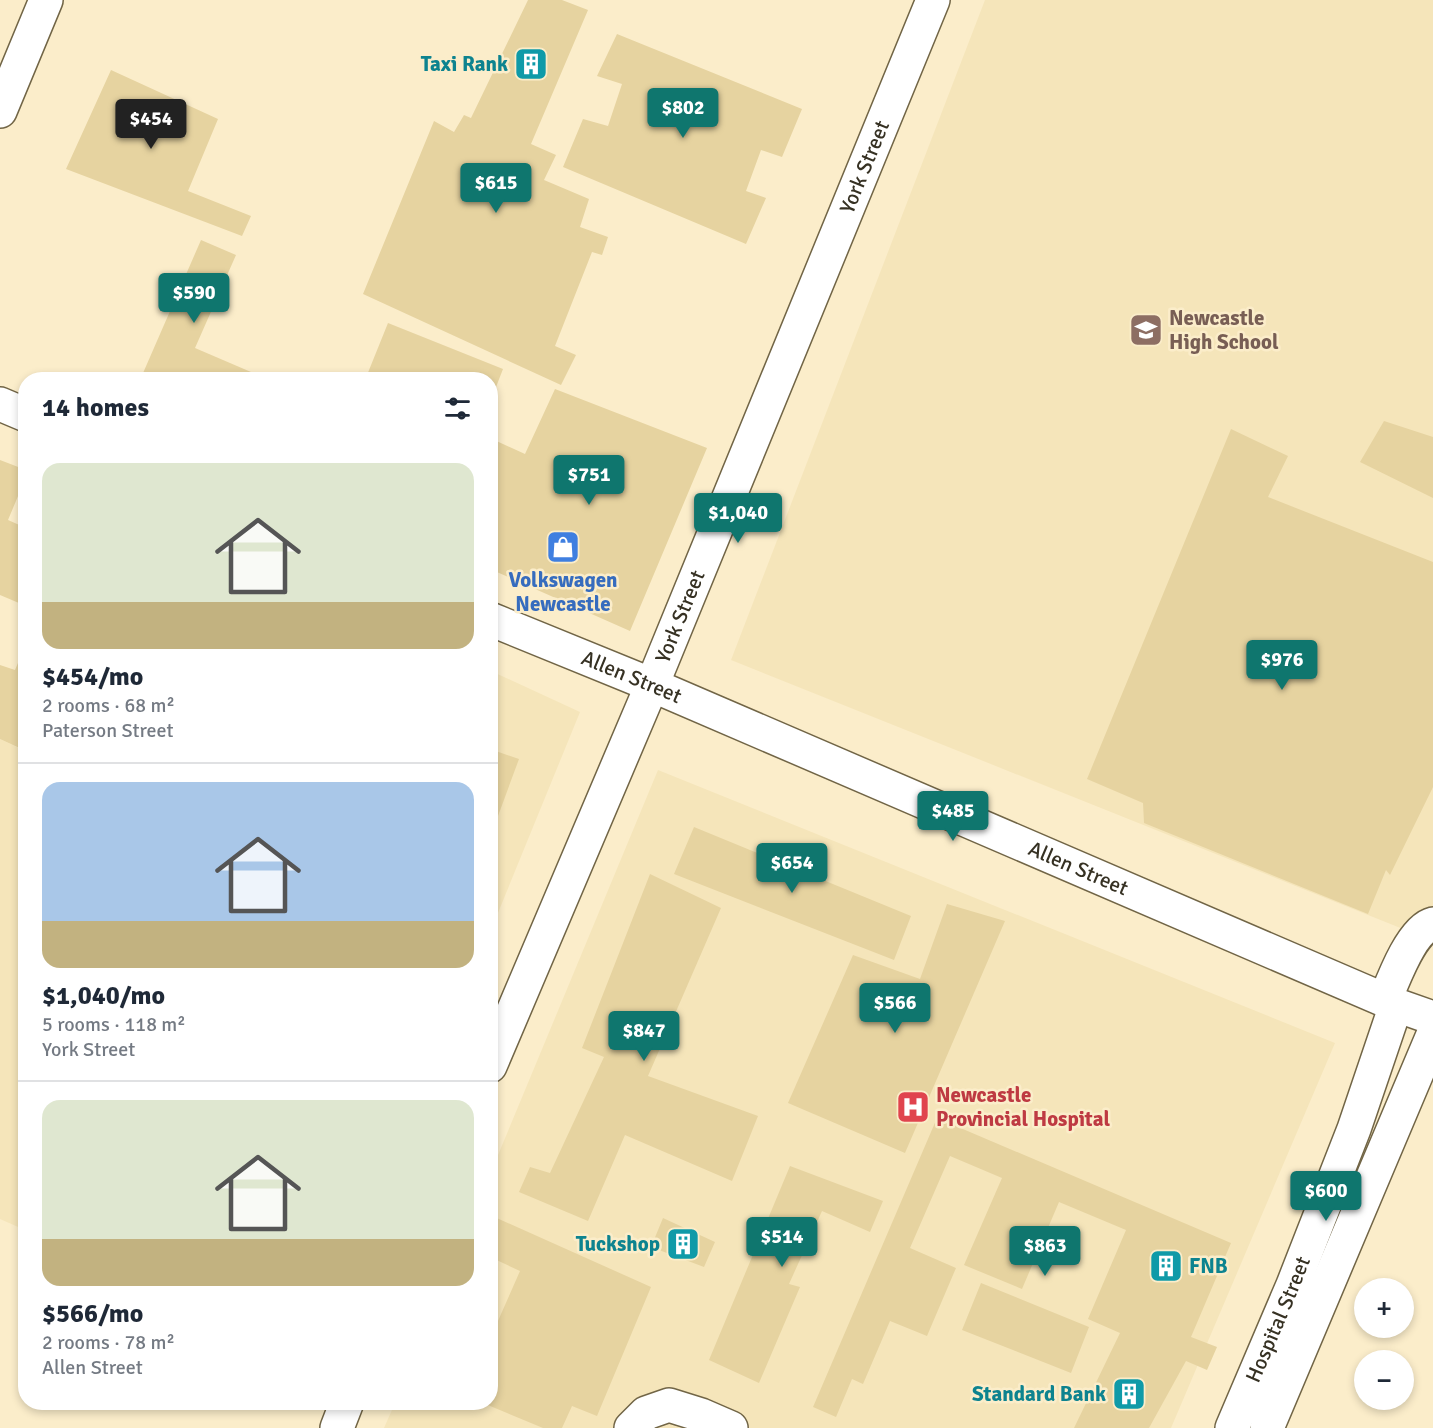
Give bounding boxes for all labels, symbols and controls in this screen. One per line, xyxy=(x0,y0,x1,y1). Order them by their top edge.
building icon: Taxi Rank xyxy=(513,46,549,82)
place label: Taxi Rank xyxy=(421,51,508,77)
pin: $802 xyxy=(647,88,719,139)
text: $802 xyxy=(661,95,705,120)
pin: $454 xyxy=(115,99,187,150)
text: $454 xyxy=(129,106,173,131)
street label: York Street xyxy=(834,117,895,217)
pin: $615 xyxy=(460,163,532,214)
text: $615 xyxy=(474,170,518,195)
pin: $590 xyxy=(158,273,230,324)
text: $590 xyxy=(172,280,216,305)
place label: Newcastle High School xyxy=(1169,305,1279,355)
school or university icon: Newcastle High School xyxy=(1128,312,1164,348)
text: 14 homes xyxy=(42,392,149,424)
icon: filters xyxy=(441,392,474,425)
pin: $751 xyxy=(553,455,625,506)
text: $751 xyxy=(567,462,611,487)
pin: $1,040 xyxy=(689,493,787,544)
text: $1,040 xyxy=(708,500,768,525)
icon: home xyxy=(204,502,312,610)
shop icon: Volkswagen Newcastle xyxy=(545,529,581,565)
street label: York Street xyxy=(649,566,711,667)
place label: Volkswagen Newcastle xyxy=(508,567,618,617)
pin: $976 xyxy=(1246,640,1318,691)
street label: Allen Street xyxy=(578,645,686,709)
text: $976 xyxy=(1260,647,1304,672)
text: $454/mo xyxy=(42,661,143,693)
text: 2 rooms · 68 m² xyxy=(42,693,175,718)
text: Paterson Street xyxy=(42,718,174,743)
pin: $485 xyxy=(917,791,989,842)
text: $485 xyxy=(931,798,975,823)
icon: home xyxy=(204,821,312,929)
street label: Allen Street xyxy=(1025,835,1132,901)
pin: $654 xyxy=(756,843,828,894)
text: $654 xyxy=(770,850,814,875)
text: $1,040/mo xyxy=(42,980,165,1012)
pin: $566 xyxy=(859,983,931,1034)
text: $566 xyxy=(873,990,917,1015)
pin: $847 xyxy=(608,1011,680,1062)
text: 5 rooms · 118 m² xyxy=(42,1012,186,1037)
text: $847 xyxy=(622,1018,666,1043)
text: York Street xyxy=(42,1037,135,1062)
place label: Newcastle Provincial Hospital xyxy=(936,1082,1110,1132)
hospital icon: Newcastle Provincial Hospital xyxy=(895,1089,931,1125)
icon: home xyxy=(204,1139,312,1247)
pin: $600 xyxy=(1290,1171,1362,1222)
text: $600 xyxy=(1304,1178,1348,1203)
pin: $514 xyxy=(746,1217,818,1268)
text: $514 xyxy=(760,1224,804,1249)
building icon: Tuckshop xyxy=(665,1226,701,1262)
pin: $863 xyxy=(1009,1226,1081,1277)
place label: Tuckshop xyxy=(576,1231,660,1257)
text: $863 xyxy=(1023,1233,1067,1258)
building icon: FNB xyxy=(1148,1248,1184,1284)
street label: Hospital Street xyxy=(1240,1252,1316,1386)
place label: FNB xyxy=(1189,1253,1228,1279)
map controls xyxy=(1354,1278,1414,1410)
button: + xyxy=(1354,1278,1414,1338)
text: $566/mo xyxy=(42,1298,143,1330)
text: 2 rooms · 78 m² xyxy=(42,1330,175,1355)
button: − xyxy=(1354,1350,1414,1410)
text: Allen Street xyxy=(42,1355,143,1380)
building icon: Standard Bank xyxy=(1111,1376,1147,1412)
place label: Standard Bank xyxy=(972,1381,1106,1407)

